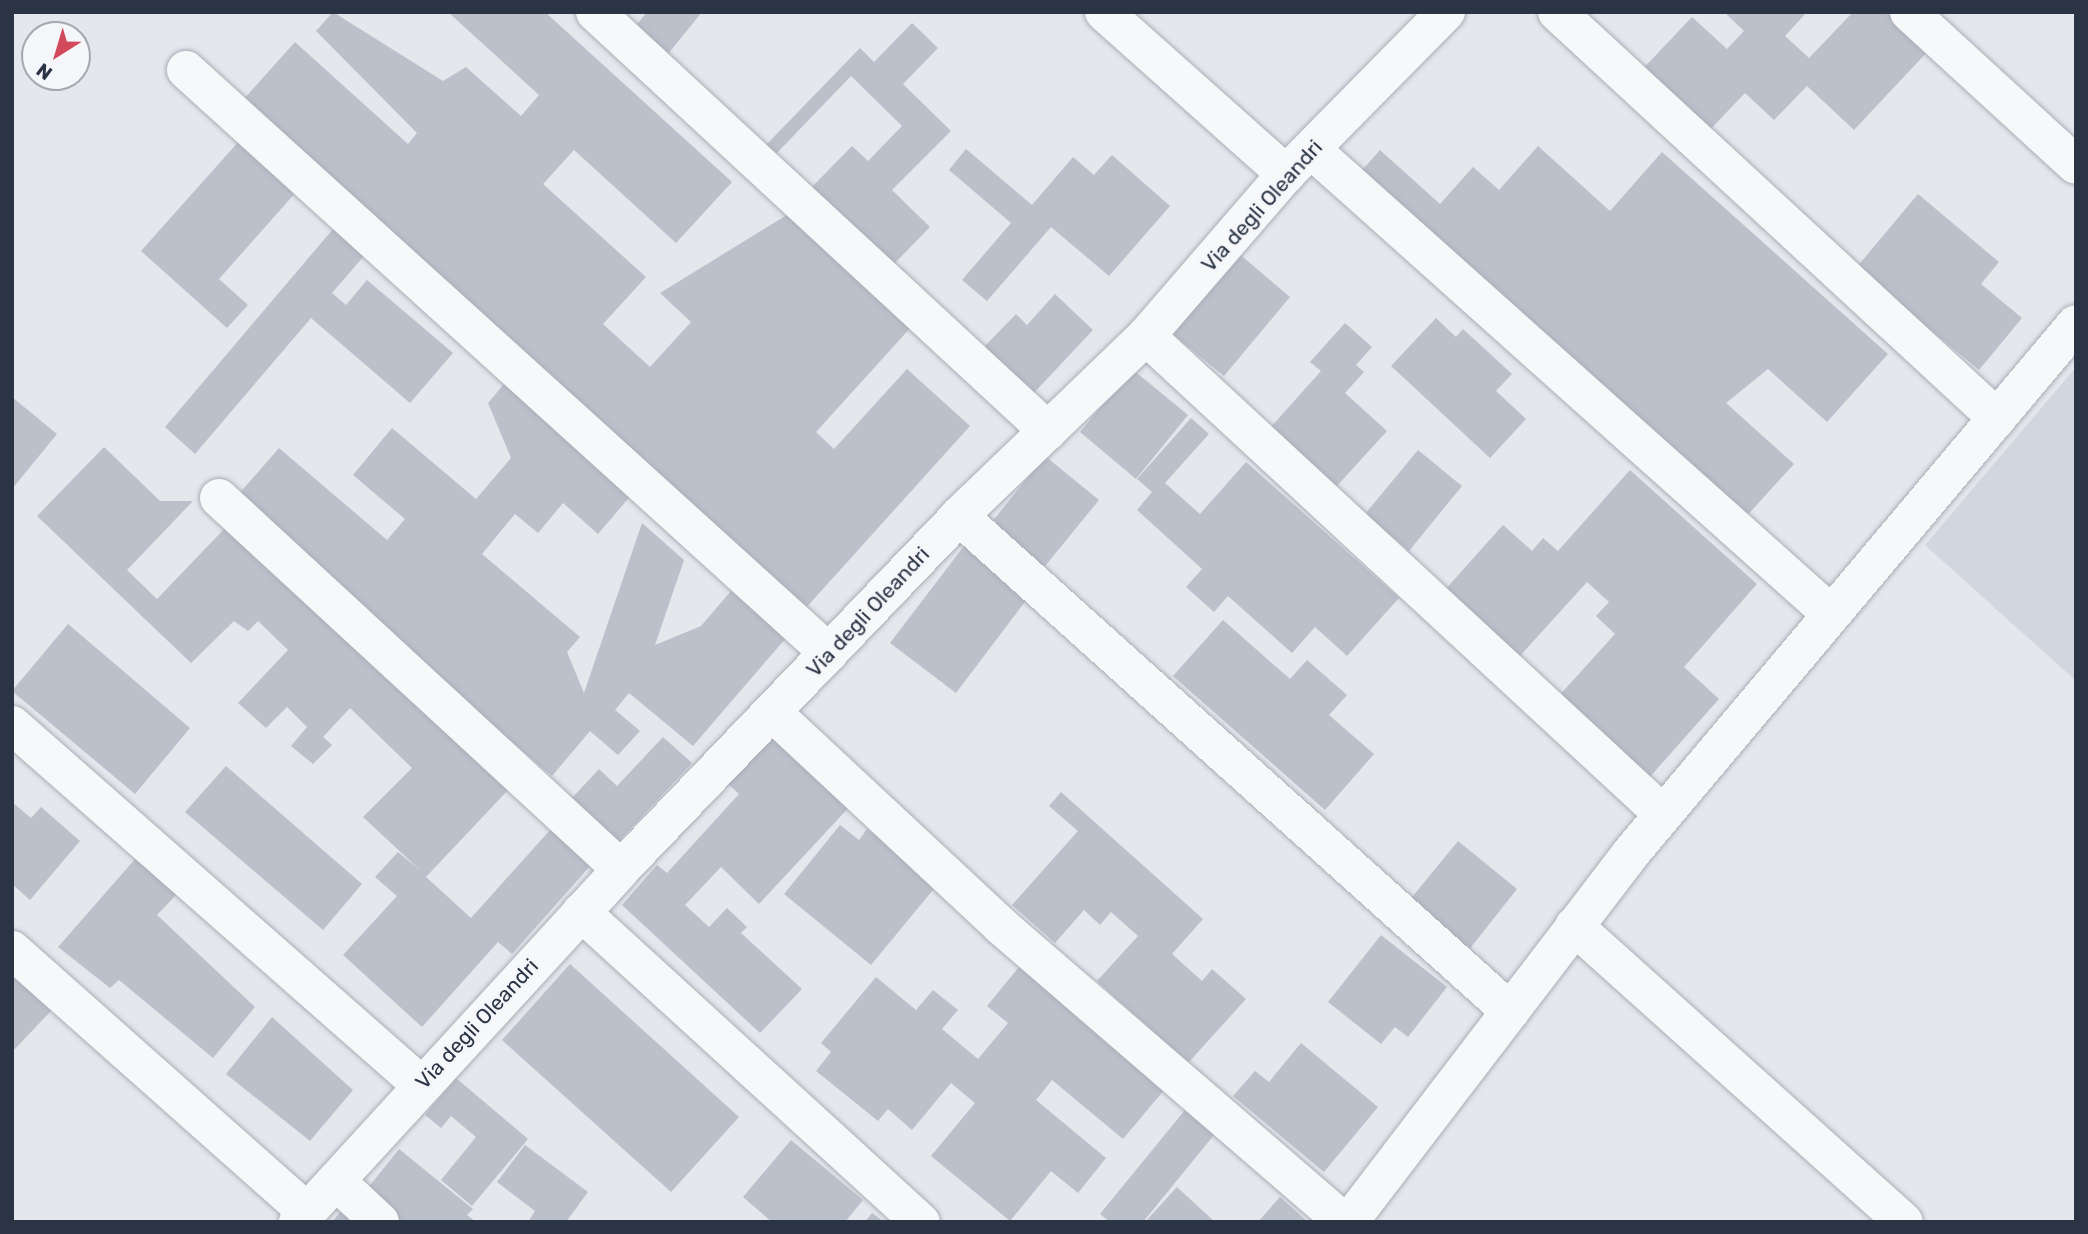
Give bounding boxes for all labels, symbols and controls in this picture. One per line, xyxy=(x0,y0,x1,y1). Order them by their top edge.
north arrow xyxy=(21,21,91,91)
text: N xyxy=(32,58,57,85)
street label: Via degli Oleandri xyxy=(1196,135,1328,277)
street label: Via degli Oleandri xyxy=(801,542,935,682)
street label: Via degli Oleandri xyxy=(410,954,544,1094)

